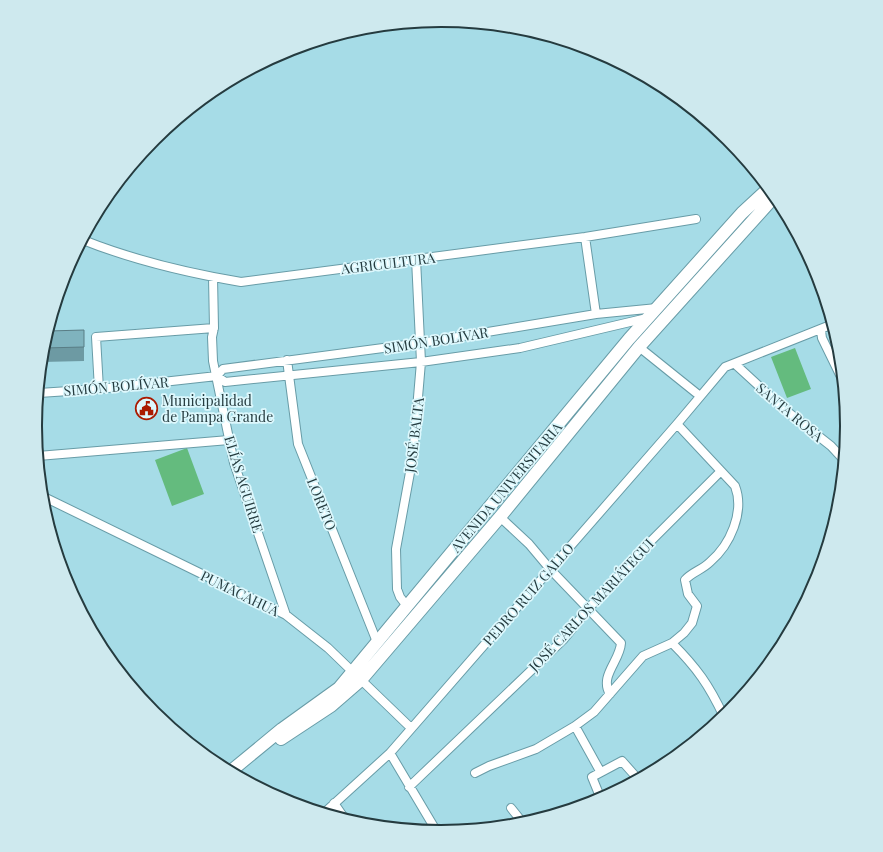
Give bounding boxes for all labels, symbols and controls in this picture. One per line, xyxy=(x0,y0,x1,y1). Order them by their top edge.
street label: AGRICULTURA xyxy=(339,248,436,278)
street label: SIMÓN BOLÍVAR xyxy=(382,322,491,358)
street label: SIMÓN BOLÍVAR xyxy=(63,372,170,400)
street label: SANTA ROSA xyxy=(752,378,828,446)
place label: Municipalidad de Pampa Grande xyxy=(162,391,273,426)
public building icon: Municipalidad de Pampa Grande xyxy=(134,395,160,421)
street label: JOSÉ BALTA xyxy=(400,396,428,475)
street label: AVENIDA UNIVERSITARIA xyxy=(445,418,566,557)
street label: ELÍAS AGUIRRE xyxy=(220,433,268,535)
street label: LORETO xyxy=(303,475,341,533)
street label: JOSÉ CARLOS MARIÁTEGUI xyxy=(524,534,658,676)
street label: PEDRO RUIZ GALLO xyxy=(478,539,578,649)
street label: PUMACAHUA xyxy=(197,566,283,620)

